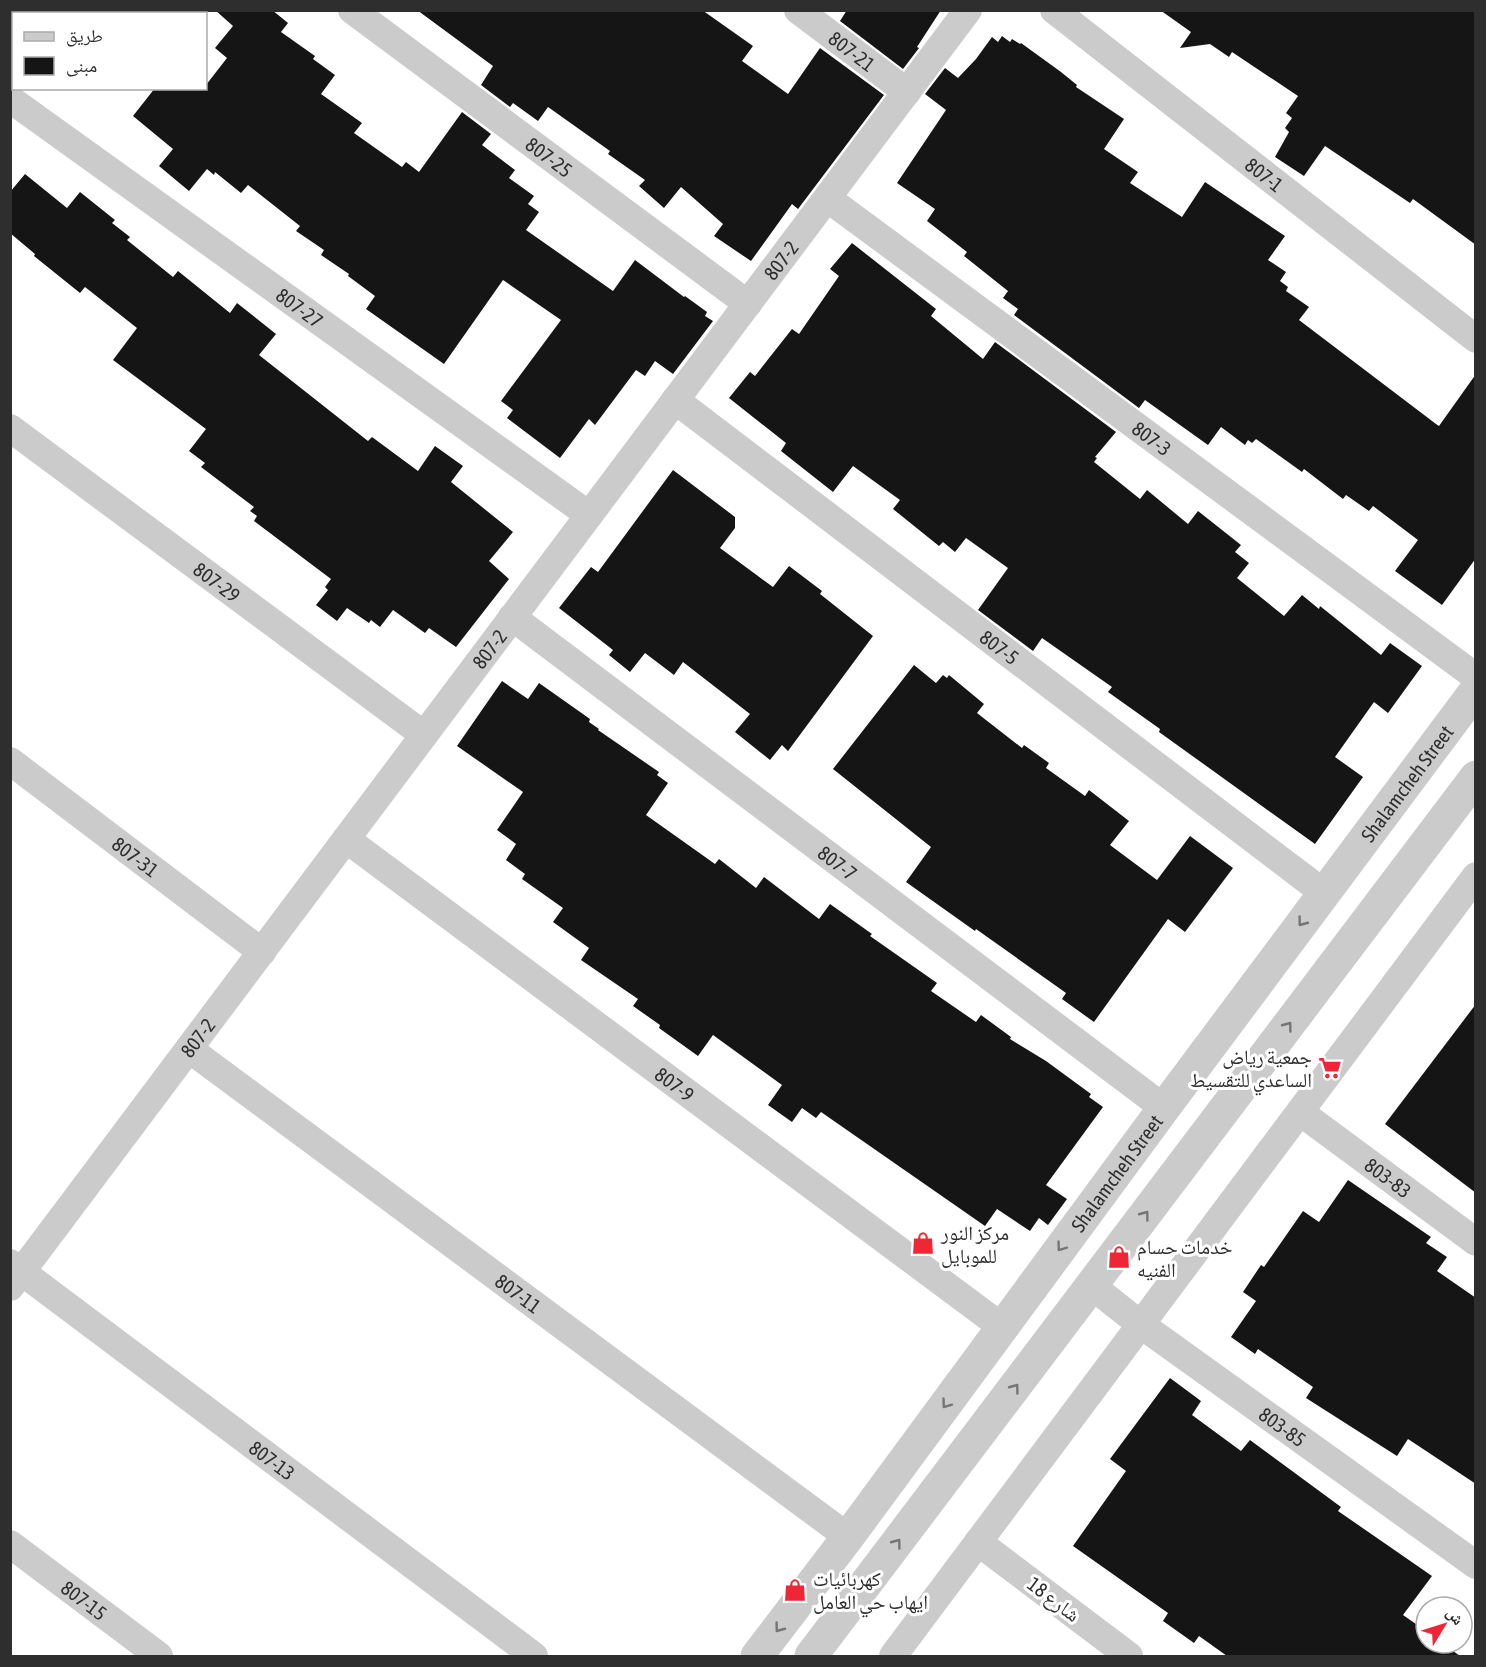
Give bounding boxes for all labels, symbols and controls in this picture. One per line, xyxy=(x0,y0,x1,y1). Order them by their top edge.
legend xyxy=(12,12,207,90)
text: طريق xyxy=(66,25,103,47)
street label: 807-21 xyxy=(825,26,880,76)
text: مبنى xyxy=(66,55,97,77)
street label: 807-25 xyxy=(522,132,577,181)
street label: 807-1 xyxy=(1241,152,1288,196)
street label: 807-2 xyxy=(759,236,803,284)
street label: 807-27 xyxy=(272,283,328,332)
street label: 807-3 xyxy=(1128,416,1176,460)
street label: 807-29 xyxy=(189,557,245,606)
street label: 807-2 xyxy=(467,625,511,673)
street label: 807-5 xyxy=(976,625,1024,669)
street label: Shalamcheh Street xyxy=(1356,720,1457,846)
street label: 807-31 xyxy=(108,832,164,881)
street label: 807-7 xyxy=(814,840,862,884)
one-way arrow xyxy=(1298,915,1309,926)
street label: 807-2 xyxy=(175,1013,219,1061)
one-way arrow xyxy=(1280,1022,1291,1033)
place label: جمعية رياض الساعدي للتقسيط xyxy=(1190,1045,1312,1096)
supermarket icon: جمعية رياض الساعدي للتقسيط xyxy=(1317,1055,1343,1081)
street label: 807-9 xyxy=(651,1062,699,1106)
street label: Shalamcheh Street xyxy=(1066,1110,1167,1236)
street label: 803-83 xyxy=(1361,1153,1416,1202)
one-way arrow xyxy=(1138,1211,1149,1222)
place label: مركز النور للموبايل xyxy=(940,1221,1009,1268)
shop icon: مركز النور للموبايل xyxy=(910,1230,936,1256)
place label: خدمات حسام الفنيه xyxy=(1137,1235,1233,1281)
one-way arrow xyxy=(1057,1241,1068,1252)
shop icon: خدمات حسام الفنيه xyxy=(1106,1244,1132,1270)
street label: 807-11 xyxy=(491,1269,546,1317)
one-way arrow xyxy=(1007,1383,1018,1394)
one-way arrow xyxy=(942,1398,953,1409)
street label: 803-85 xyxy=(1255,1402,1311,1451)
street label: 807-13 xyxy=(245,1435,300,1484)
one-way arrow xyxy=(889,1539,900,1550)
place label: كهربائيات ايهاب حي العامل xyxy=(813,1567,928,1618)
street label: شارع 18 xyxy=(1022,1572,1085,1628)
street label: 807-15 xyxy=(57,1575,112,1624)
shop icon: كهربائيات ايهاب حي العامل xyxy=(782,1577,808,1603)
north arrow xyxy=(1414,1595,1474,1655)
text: ش xyxy=(1443,1604,1468,1629)
one-way arrow xyxy=(775,1621,786,1632)

